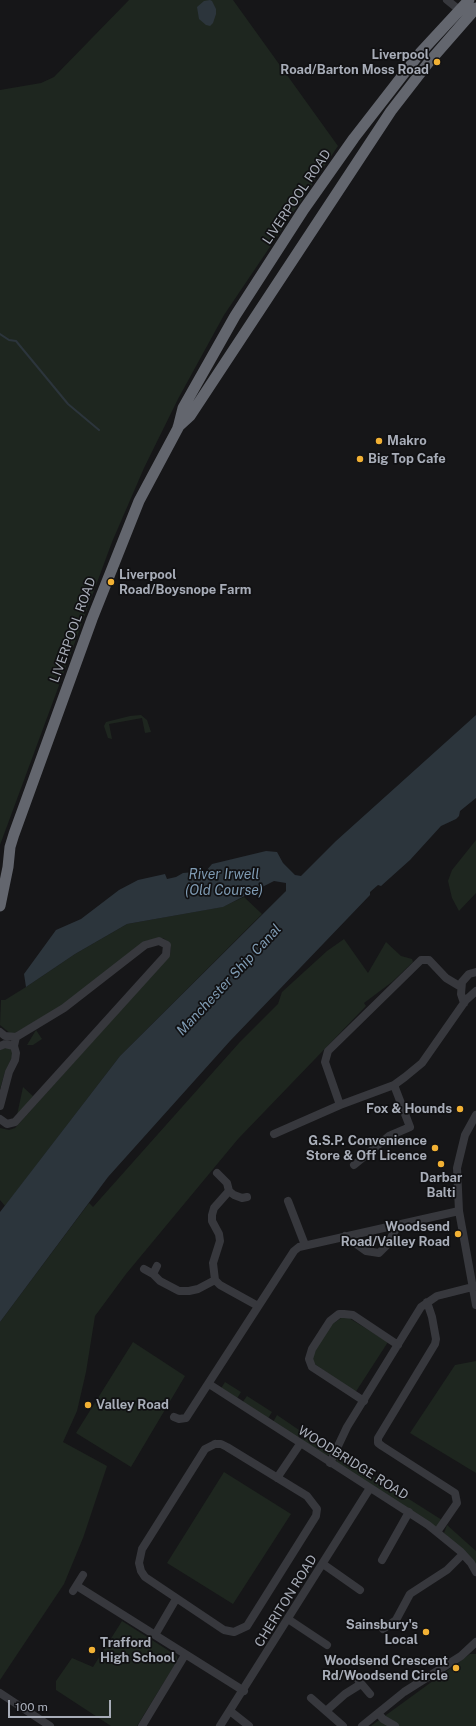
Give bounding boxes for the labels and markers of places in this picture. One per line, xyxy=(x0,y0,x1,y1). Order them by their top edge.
place label: Liverpool Road/Barton Moss Road xyxy=(280,47,429,78)
marker: Liverpool Road/Barton Moss Road xyxy=(432,57,442,67)
place label: Makro xyxy=(387,433,427,449)
marker: Makro xyxy=(374,436,384,446)
place label: Big Top Cafe xyxy=(368,451,446,467)
marker: Big Top Cafe xyxy=(355,454,365,464)
place label: Liverpool Road/Boysnope Farm xyxy=(119,567,251,598)
marker: Liverpool Road/Boysnope Farm xyxy=(106,577,116,587)
place label: Fox & Hounds xyxy=(366,1101,452,1117)
marker: Fox & Hounds xyxy=(455,1104,465,1114)
place label: G.S.P. Convenience Store & Off Licence xyxy=(306,1133,427,1164)
marker: G.S.P. Convenience Store & Off Licence xyxy=(430,1143,440,1153)
marker: Darbar Balti xyxy=(436,1159,446,1169)
place label: Darbar Balti xyxy=(420,1170,462,1201)
place label: Woodsend Road/Valley Road xyxy=(341,1219,450,1250)
marker: Woodsend Road/Valley Road xyxy=(453,1229,463,1239)
place label: Valley Road xyxy=(96,1397,169,1413)
marker: Valley Road xyxy=(83,1400,93,1410)
place label: Sainsbury's Local xyxy=(346,1617,418,1648)
marker: Sainsbury's Local xyxy=(421,1627,431,1637)
place label: Trafford High School xyxy=(100,1635,175,1666)
marker: Trafford High School xyxy=(87,1645,97,1655)
place label: Woodsend Crescent Rd/Woodsend Circle xyxy=(322,1653,448,1684)
marker: Woodsend Crescent Rd/Woodsend Circle xyxy=(451,1663,461,1673)

